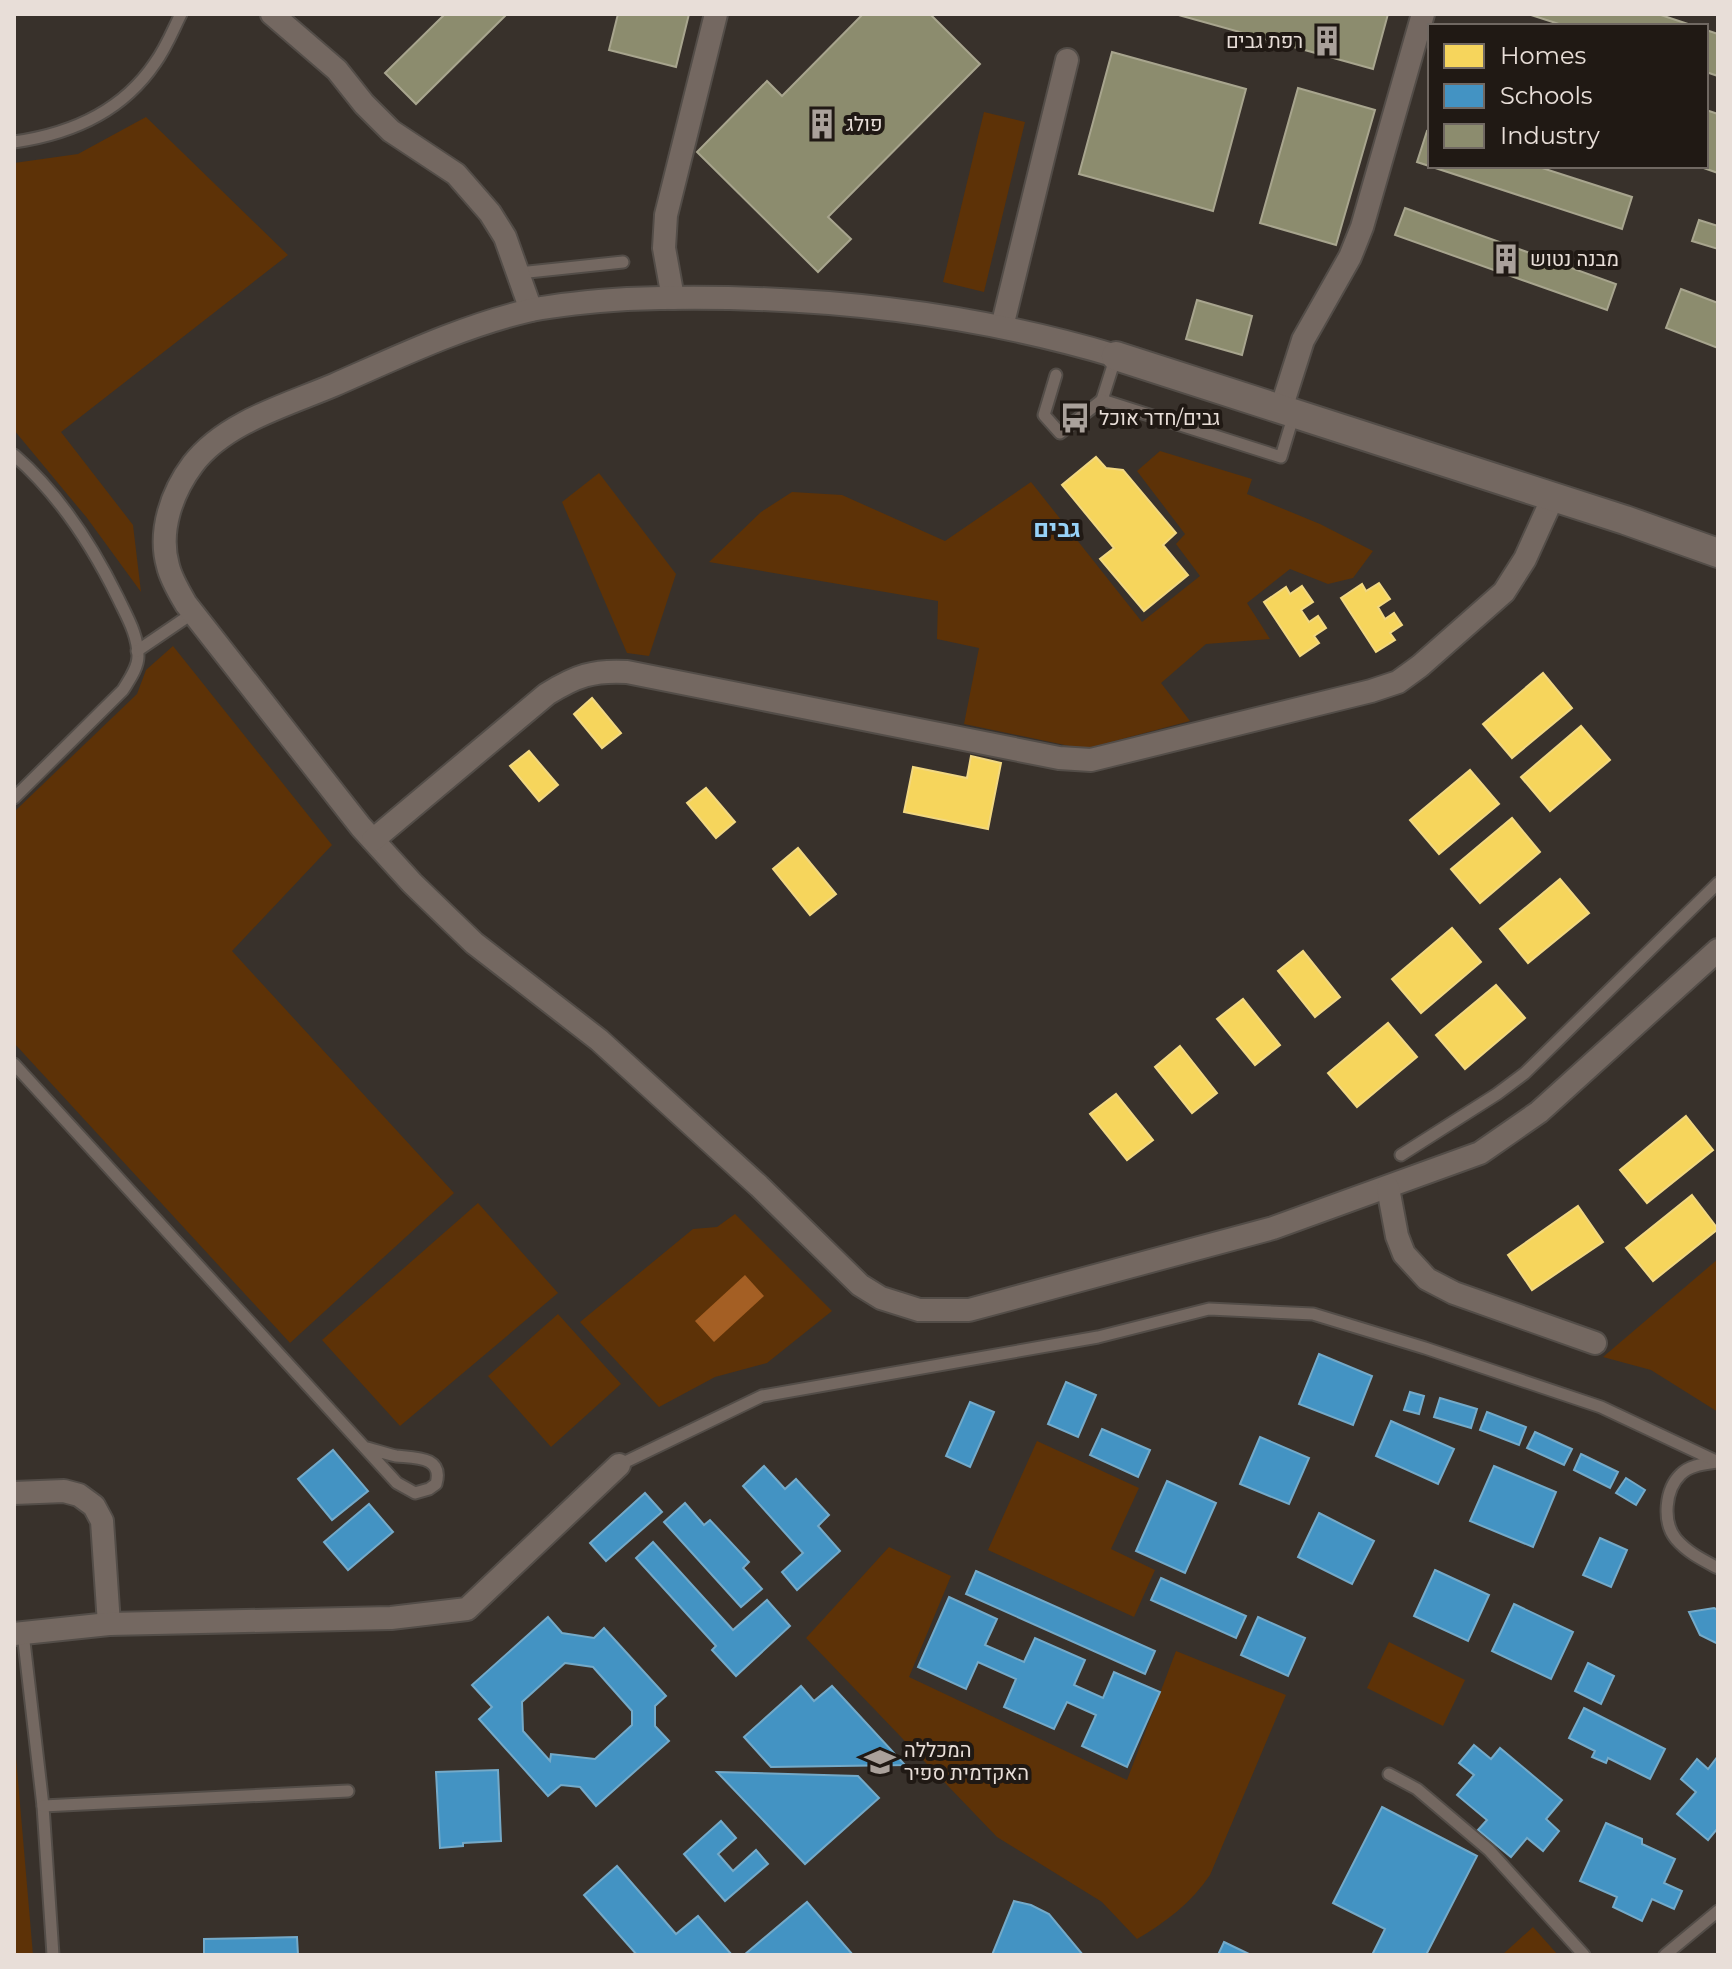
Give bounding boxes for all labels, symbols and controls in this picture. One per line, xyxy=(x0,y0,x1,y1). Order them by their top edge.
building icon: רפת גבים xyxy=(1310,24,1344,58)
legend xyxy=(1428,24,1708,168)
place label: רפת גבים xyxy=(1226,29,1303,53)
text: Homes xyxy=(1500,41,1586,70)
text: Schools xyxy=(1500,81,1593,110)
building icon: פולג xyxy=(805,107,839,141)
place label: פולג xyxy=(846,112,882,136)
text: Industry xyxy=(1500,121,1600,150)
building icon: מבנה נטוש xyxy=(1489,242,1523,276)
place label: מבנה נטוש xyxy=(1530,247,1619,271)
bus stop icon: גבים/חדר אוכל xyxy=(1058,401,1092,435)
place label: גבים/חדר אוכל xyxy=(1099,406,1220,430)
district label: גבים xyxy=(1033,514,1081,543)
place label: המכללה האקדמית ספיר xyxy=(904,1738,1029,1785)
school or university icon: המכללה האקדמית ספיר xyxy=(863,1745,897,1779)

